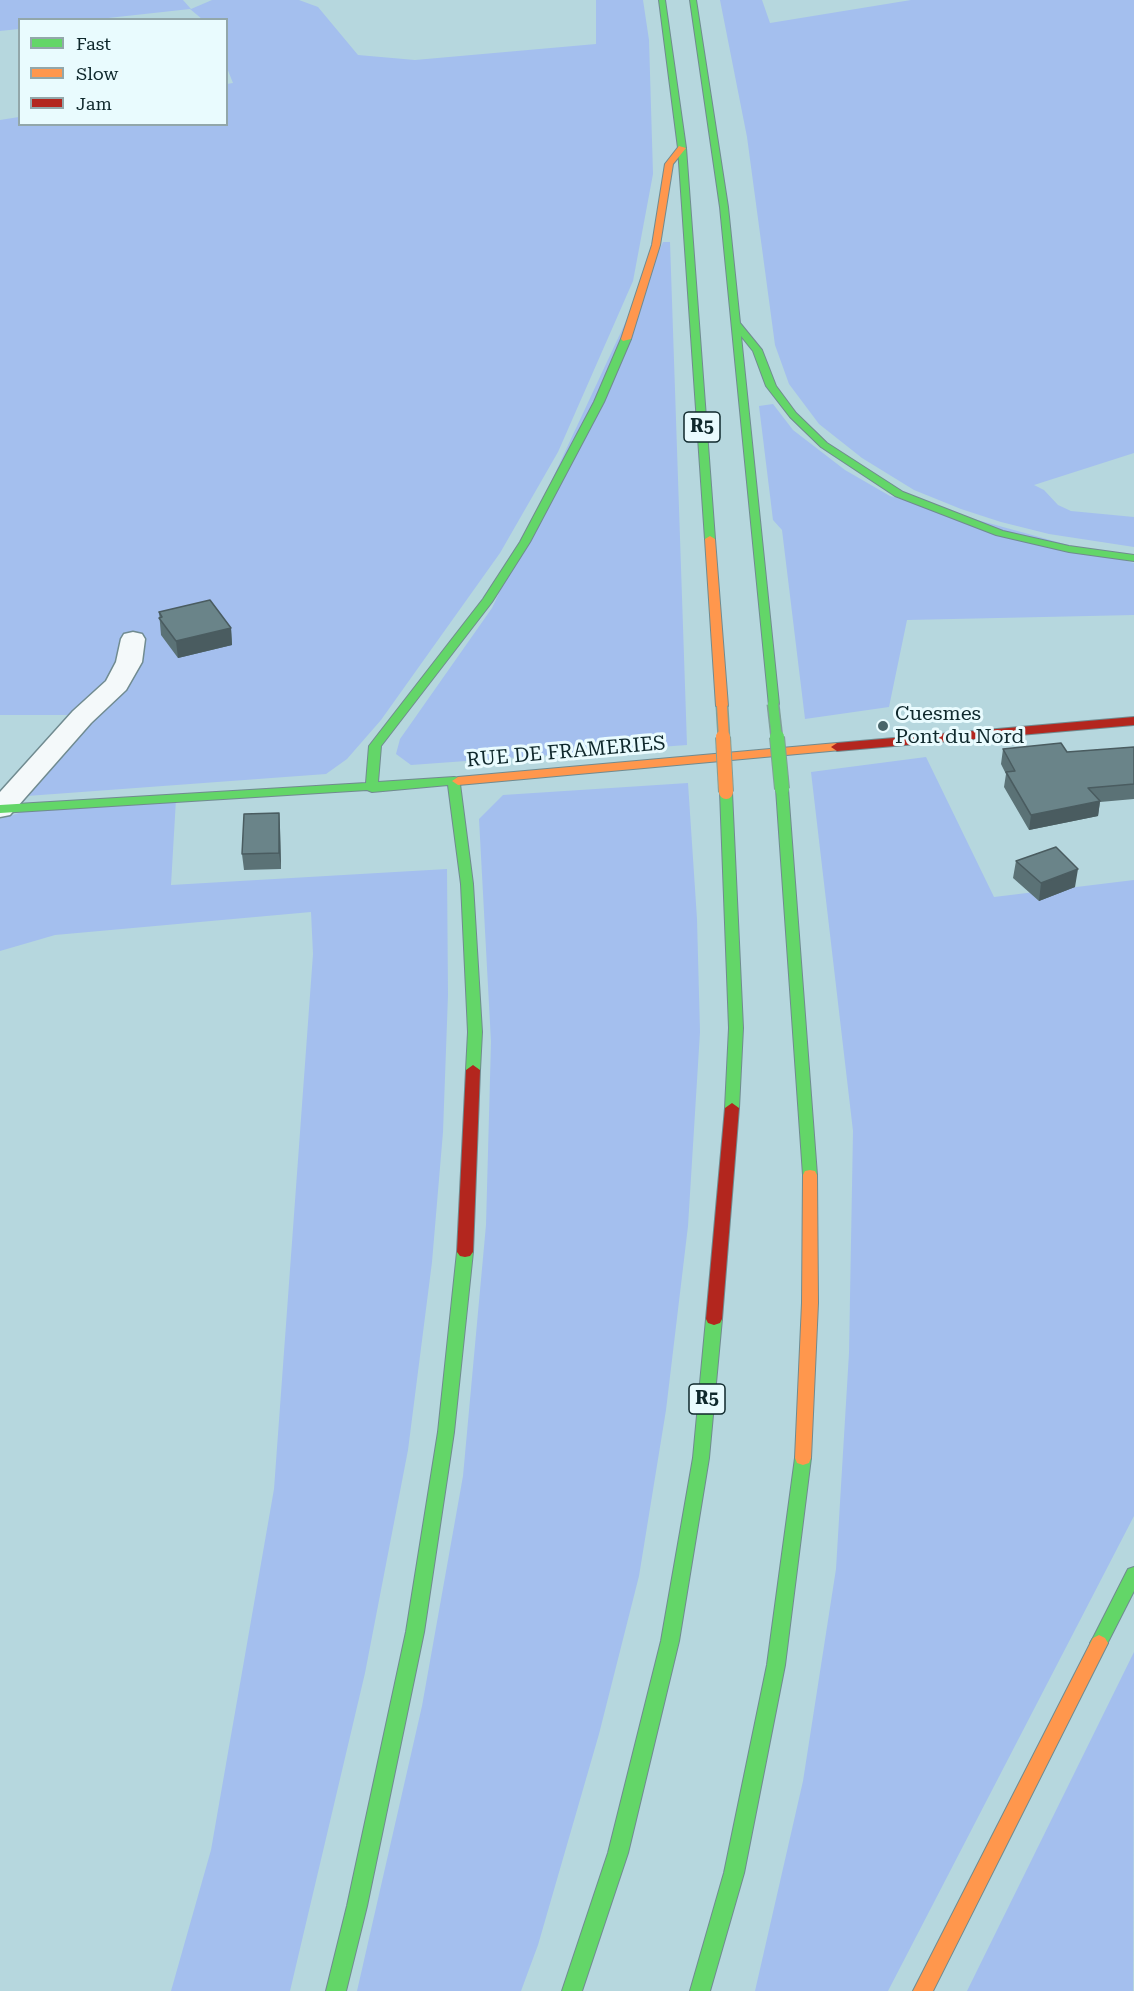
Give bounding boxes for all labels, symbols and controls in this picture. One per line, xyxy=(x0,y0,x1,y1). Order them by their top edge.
legend xyxy=(18,18,228,126)
text: Fast xyxy=(76,33,111,54)
text: Slow xyxy=(76,63,118,84)
text: Jam xyxy=(76,93,112,114)
road number: R5 xyxy=(684,412,720,442)
place label: Cuesmes Pont du Nord xyxy=(895,702,1024,749)
marker: Cuesmes Pont du Nord xyxy=(876,719,890,733)
street label: RUE DE FRAMERIES xyxy=(466,731,666,773)
road number: R5 xyxy=(689,1384,725,1414)

